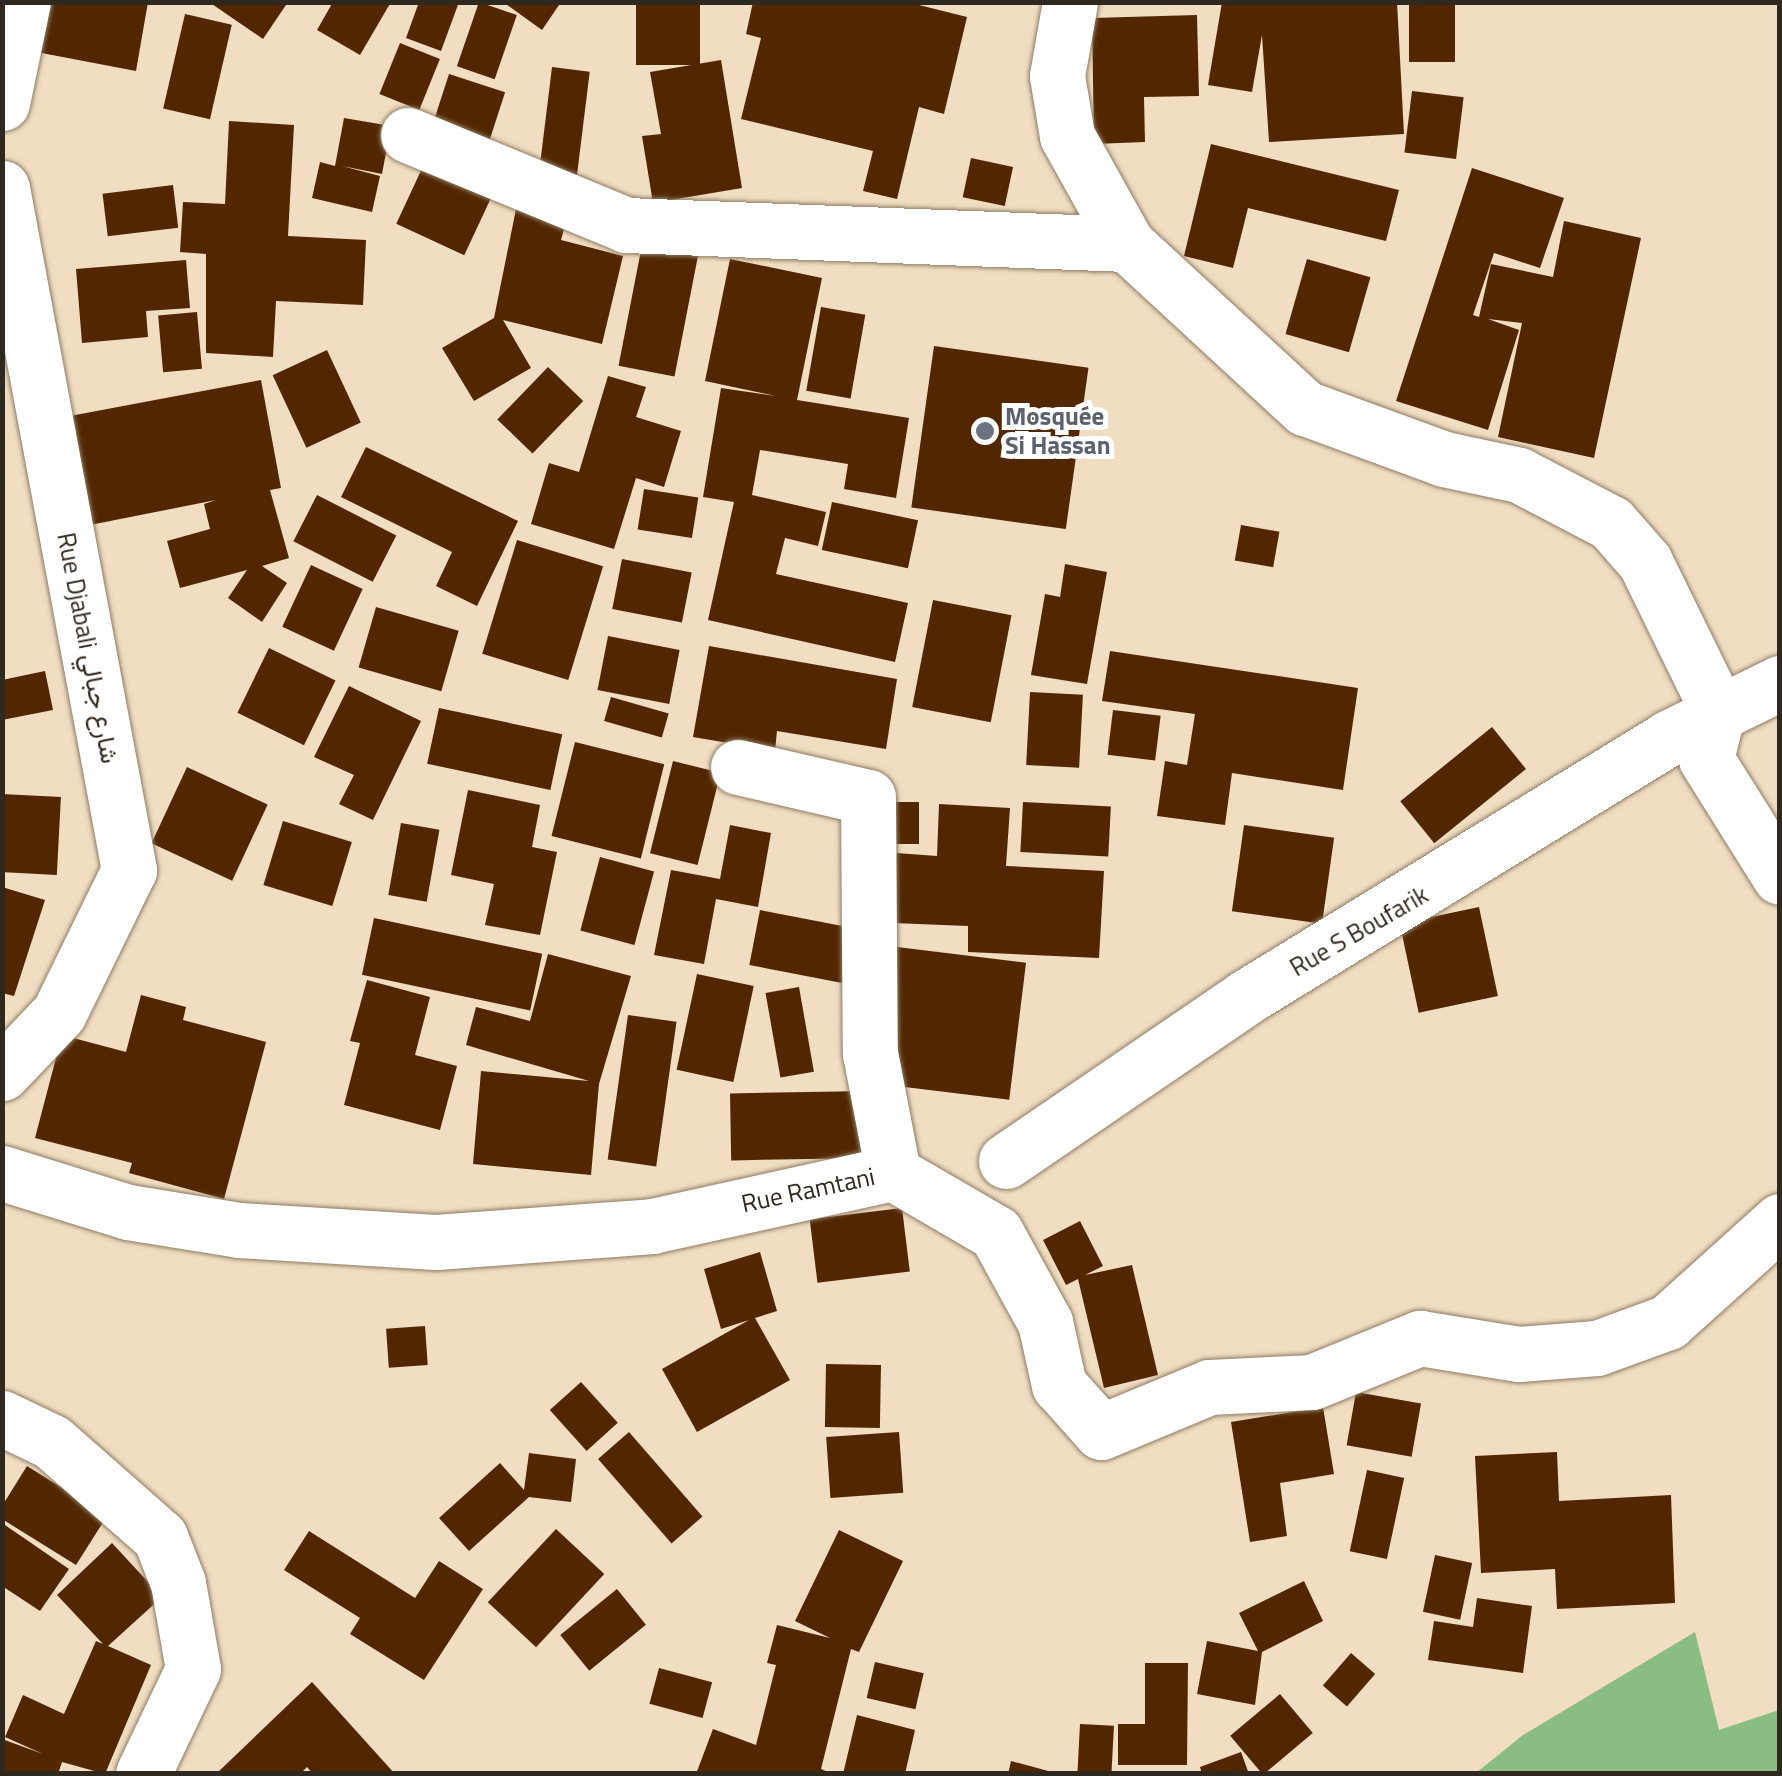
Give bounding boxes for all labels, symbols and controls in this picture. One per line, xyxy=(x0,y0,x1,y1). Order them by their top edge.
place label: Mosquée Si Hassan xyxy=(1005,402,1110,461)
marker: Mosquée Si Hassan xyxy=(974,420,996,442)
street label: Rue Djabali شارع جبالي xyxy=(51,530,125,766)
street label: Rue S Boufarik xyxy=(1285,879,1433,983)
street label: Rue Ramtani xyxy=(739,1161,877,1219)

